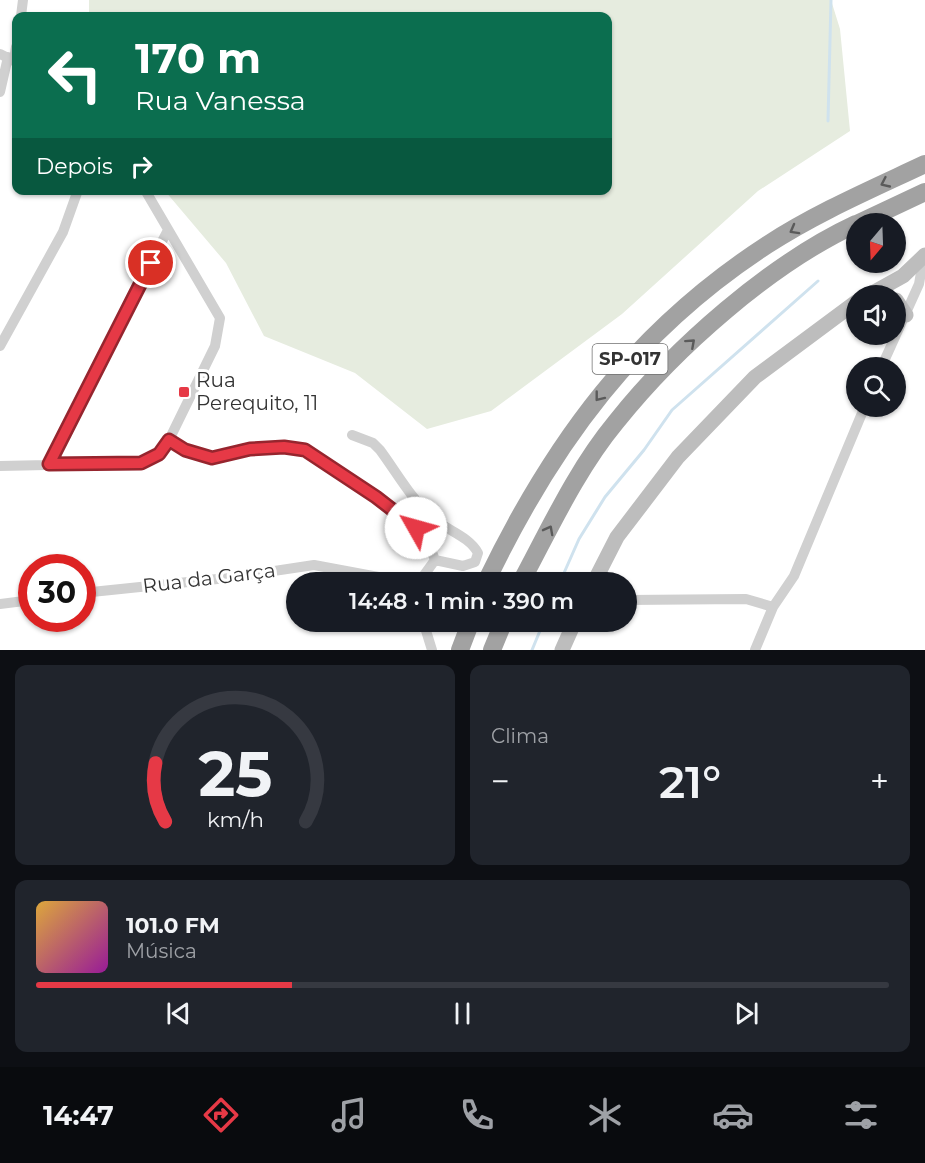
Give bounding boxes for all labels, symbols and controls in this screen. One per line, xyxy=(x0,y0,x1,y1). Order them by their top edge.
text: 170 m xyxy=(135,32,261,84)
icon: left xyxy=(36,36,114,114)
text: Rua Vanessa xyxy=(135,84,306,117)
icon: right xyxy=(125,150,158,183)
text: Depois xyxy=(36,153,113,180)
one-way arrow xyxy=(880,176,891,188)
north arrow xyxy=(846,213,906,273)
map controls xyxy=(846,213,906,417)
one-way arrow xyxy=(789,223,800,234)
pin xyxy=(125,237,176,288)
icon: arrive xyxy=(134,246,167,279)
button: sound xyxy=(846,285,906,345)
one-way arrow xyxy=(684,339,695,350)
road number: SP-017 xyxy=(592,344,668,374)
button: search xyxy=(846,357,906,417)
place label: Rua Perequito, 11 xyxy=(196,368,318,415)
marker: Rua Perequito, 11 xyxy=(177,385,191,399)
one-way arrow xyxy=(595,390,606,401)
position arrow xyxy=(384,496,448,560)
one-way arrow xyxy=(542,526,553,537)
speed limit sign: 30 xyxy=(18,554,96,632)
street label: Rua da Garça xyxy=(141,558,277,598)
text: 14:48 · 1 min · 390 m xyxy=(349,588,574,615)
text: Clima xyxy=(491,724,549,748)
text: 25 xyxy=(198,736,272,812)
text: 21° xyxy=(659,754,721,809)
text: − xyxy=(491,761,510,801)
text: + xyxy=(870,761,889,801)
text: km/h xyxy=(206,806,264,832)
text: 101.0 FM xyxy=(126,912,220,939)
text: Música xyxy=(126,939,197,963)
icon: previous xyxy=(162,997,195,1030)
icon: pause xyxy=(446,997,479,1030)
icon: next xyxy=(730,997,763,1030)
icon: directions xyxy=(200,1094,242,1136)
icon: music xyxy=(328,1094,370,1136)
icon: phone xyxy=(456,1094,498,1136)
icon: climate xyxy=(584,1094,626,1136)
icon: car xyxy=(712,1094,754,1136)
icon: filters xyxy=(840,1094,882,1136)
text: 14:47 xyxy=(43,1099,114,1132)

